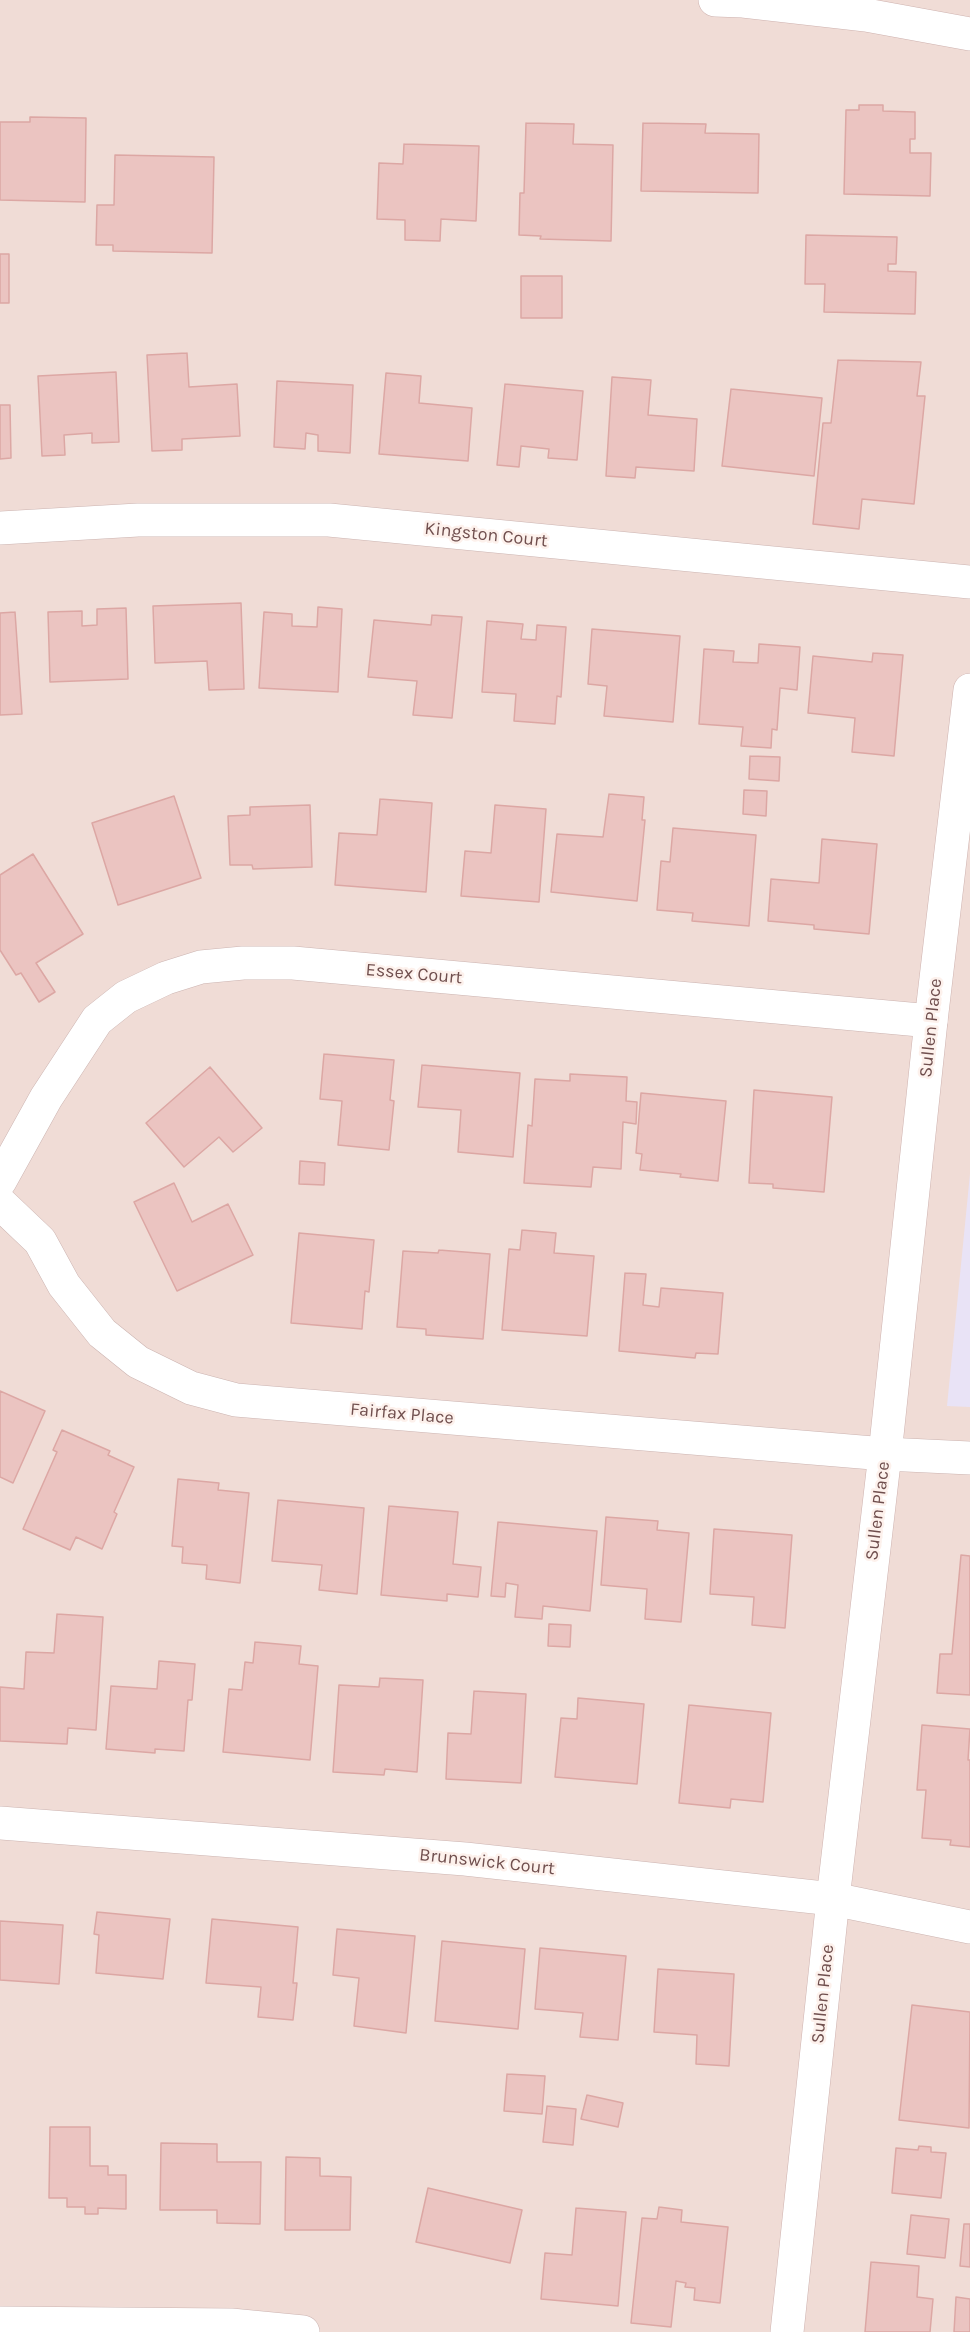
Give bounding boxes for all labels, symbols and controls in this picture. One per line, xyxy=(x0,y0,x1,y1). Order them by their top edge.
street label: Kingston Court xyxy=(423,518,549,552)
street label: Essex Court xyxy=(365,959,463,989)
street label: Sullen Place xyxy=(915,977,947,1079)
street label: Fairfax Place xyxy=(349,1399,455,1429)
street label: Sullen Place xyxy=(861,1460,895,1562)
street label: Brunswick Court xyxy=(418,1844,556,1880)
street label: Sullen Place xyxy=(807,1943,839,2045)

